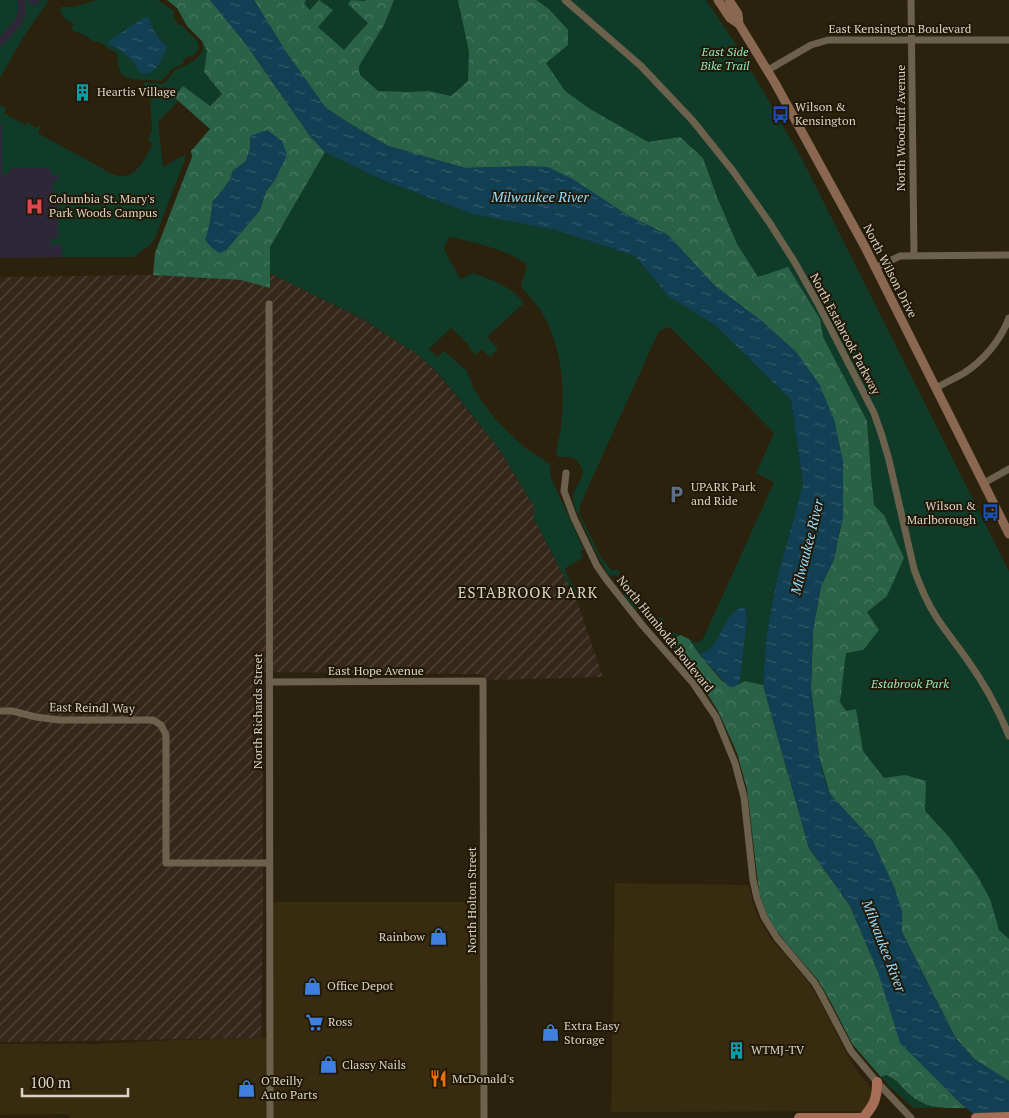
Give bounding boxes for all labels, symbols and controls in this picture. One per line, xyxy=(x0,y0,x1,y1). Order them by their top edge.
street label: East Kensington Boulevard xyxy=(828,21,972,36)
park label: East Side Bike Trail xyxy=(699,44,750,73)
street label: North Woodruff Avenue xyxy=(893,65,908,191)
building icon: Heartis Village xyxy=(73,82,93,102)
place label: Heartis Village xyxy=(97,84,176,99)
place label: Wilson & Kensington xyxy=(795,99,856,128)
bus stop icon: Wilson & Kensington xyxy=(771,104,791,124)
water label: Milwaukee River xyxy=(490,187,589,206)
place label: Columbia St. Mary's Park Woods Campus xyxy=(49,191,157,220)
hospital icon: Columbia St. Mary's Park Woods Campus xyxy=(25,196,45,216)
street label: North Wilson Drive xyxy=(860,221,921,320)
street label: North Estabrook Parkway xyxy=(807,270,884,398)
place label: UPARK Park and Ride xyxy=(691,479,757,508)
parking icon: UPARK Park and Ride xyxy=(667,484,687,504)
water label: Milwaukee River xyxy=(785,497,828,597)
place label: Wilson & Marlborough xyxy=(907,498,977,527)
bus stop icon: Wilson & Marlborough xyxy=(980,503,1000,523)
street label: North Humboldt Boulevard xyxy=(614,573,717,695)
district label: ESTABROOK PARK xyxy=(458,582,598,602)
street label: North Richards Street xyxy=(250,653,265,769)
street label: East Hope Avenue xyxy=(328,663,424,678)
park label: Estabrook Park xyxy=(870,676,949,691)
street label: East Reindl Way xyxy=(49,699,136,716)
street label: North Holton Street xyxy=(464,846,479,953)
water label: Milwaukee River xyxy=(858,896,911,995)
shop icon: Rainbow xyxy=(429,927,449,947)
place label: Rainbow xyxy=(379,929,425,944)
shop icon: Office Depot xyxy=(303,976,323,996)
place label: Office Depot xyxy=(327,978,394,993)
supermarket icon: Ross xyxy=(304,1012,324,1032)
place label: Ross xyxy=(328,1014,352,1029)
place label: Extra Easy Storage xyxy=(564,1018,620,1047)
shop icon: Extra Easy Storage xyxy=(540,1023,560,1043)
building icon: WTMJ-TV xyxy=(727,1040,747,1060)
place label: WTMJ-TV xyxy=(751,1042,805,1057)
shop icon: Classy Nails xyxy=(318,1055,338,1075)
place label: Classy Nails xyxy=(342,1057,406,1072)
scale bar xyxy=(22,1066,129,1098)
restaurant icon: McDonald's xyxy=(428,1069,448,1089)
place label: McDonald's xyxy=(452,1071,514,1086)
text: 100 m xyxy=(30,1072,71,1092)
place label: O'Reilly Auto Parts xyxy=(261,1073,318,1102)
shop icon: O'Reilly Auto Parts xyxy=(237,1078,257,1098)

